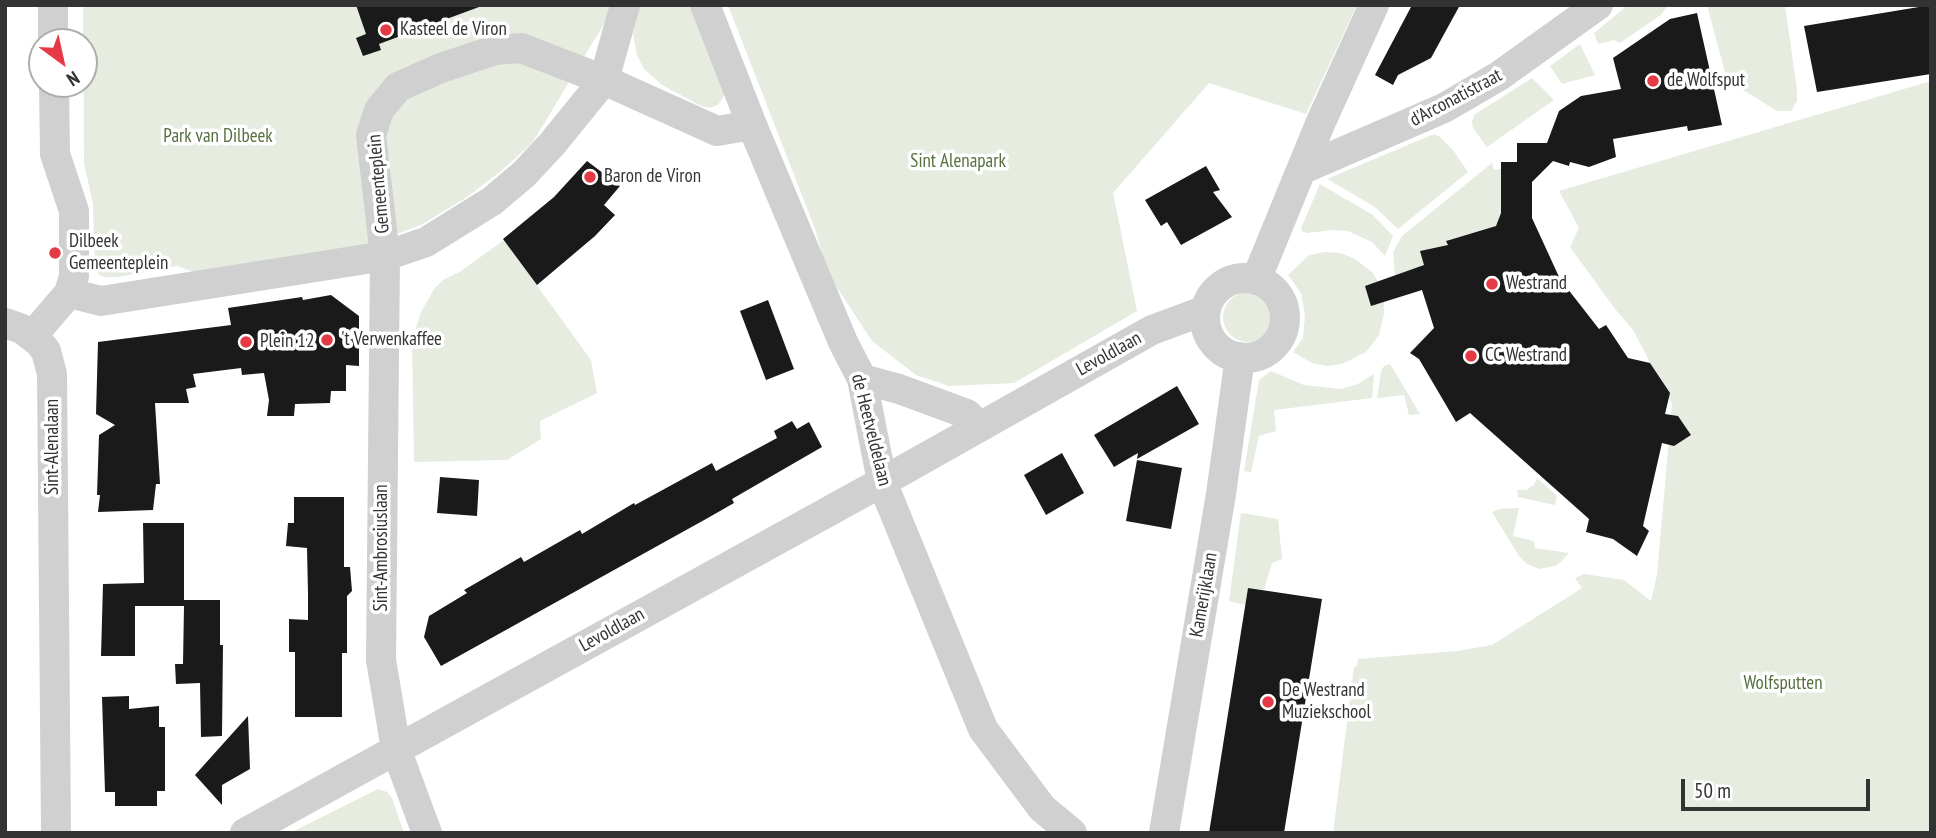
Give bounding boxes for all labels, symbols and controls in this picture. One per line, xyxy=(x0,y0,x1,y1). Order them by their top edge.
place label: Kasteel de Viron xyxy=(400,19,507,41)
marker: Kasteel de Viron xyxy=(378,22,394,38)
north arrow xyxy=(28,28,98,98)
street label: d'Arconatistraat xyxy=(1406,64,1506,132)
text: N xyxy=(63,66,84,92)
place label: de Wolfsput xyxy=(1667,70,1745,92)
marker: de Wolfsput xyxy=(1645,73,1661,89)
park label: Park van Dilbeek xyxy=(163,126,273,148)
street label: Gemeenteplein xyxy=(363,134,395,234)
park label: Sint Alenapark xyxy=(910,151,1006,173)
place label: Baron de Viron xyxy=(604,166,701,188)
marker: Baron de Viron xyxy=(582,169,598,185)
place label: Dilbeek Gemeenteplein xyxy=(69,231,168,275)
marker: Dilbeek Gemeenteplein xyxy=(47,245,63,261)
place label: Westrand xyxy=(1506,273,1567,295)
marker: Westrand xyxy=(1484,276,1500,292)
street label: Levoldlaan xyxy=(1073,327,1145,381)
place label: 't Verwenkaffee xyxy=(341,329,442,351)
place label: Plein 12 xyxy=(260,331,314,353)
marker: 't Verwenkaffee xyxy=(319,332,335,348)
marker: Plein 12 xyxy=(238,334,254,350)
place label: CC Westrand xyxy=(1485,345,1567,367)
marker: CC Westrand xyxy=(1463,348,1479,364)
street label: de Heetveldelaan xyxy=(846,372,896,488)
street label: Sint-Alenalaan xyxy=(42,399,64,495)
street label: Sint-Ambrosiuslaan xyxy=(371,485,393,611)
street label: Kamerijklaan xyxy=(1185,551,1223,639)
street label: Levoldlaan xyxy=(576,603,648,657)
park label: Wolfsputten xyxy=(1743,673,1823,695)
place label: De Westrand Muziekschool xyxy=(1282,680,1371,724)
marker: De Westrand Muziekschool xyxy=(1260,694,1276,710)
scale bar xyxy=(1684,764,1873,808)
text: 50 m xyxy=(1694,777,1731,804)

